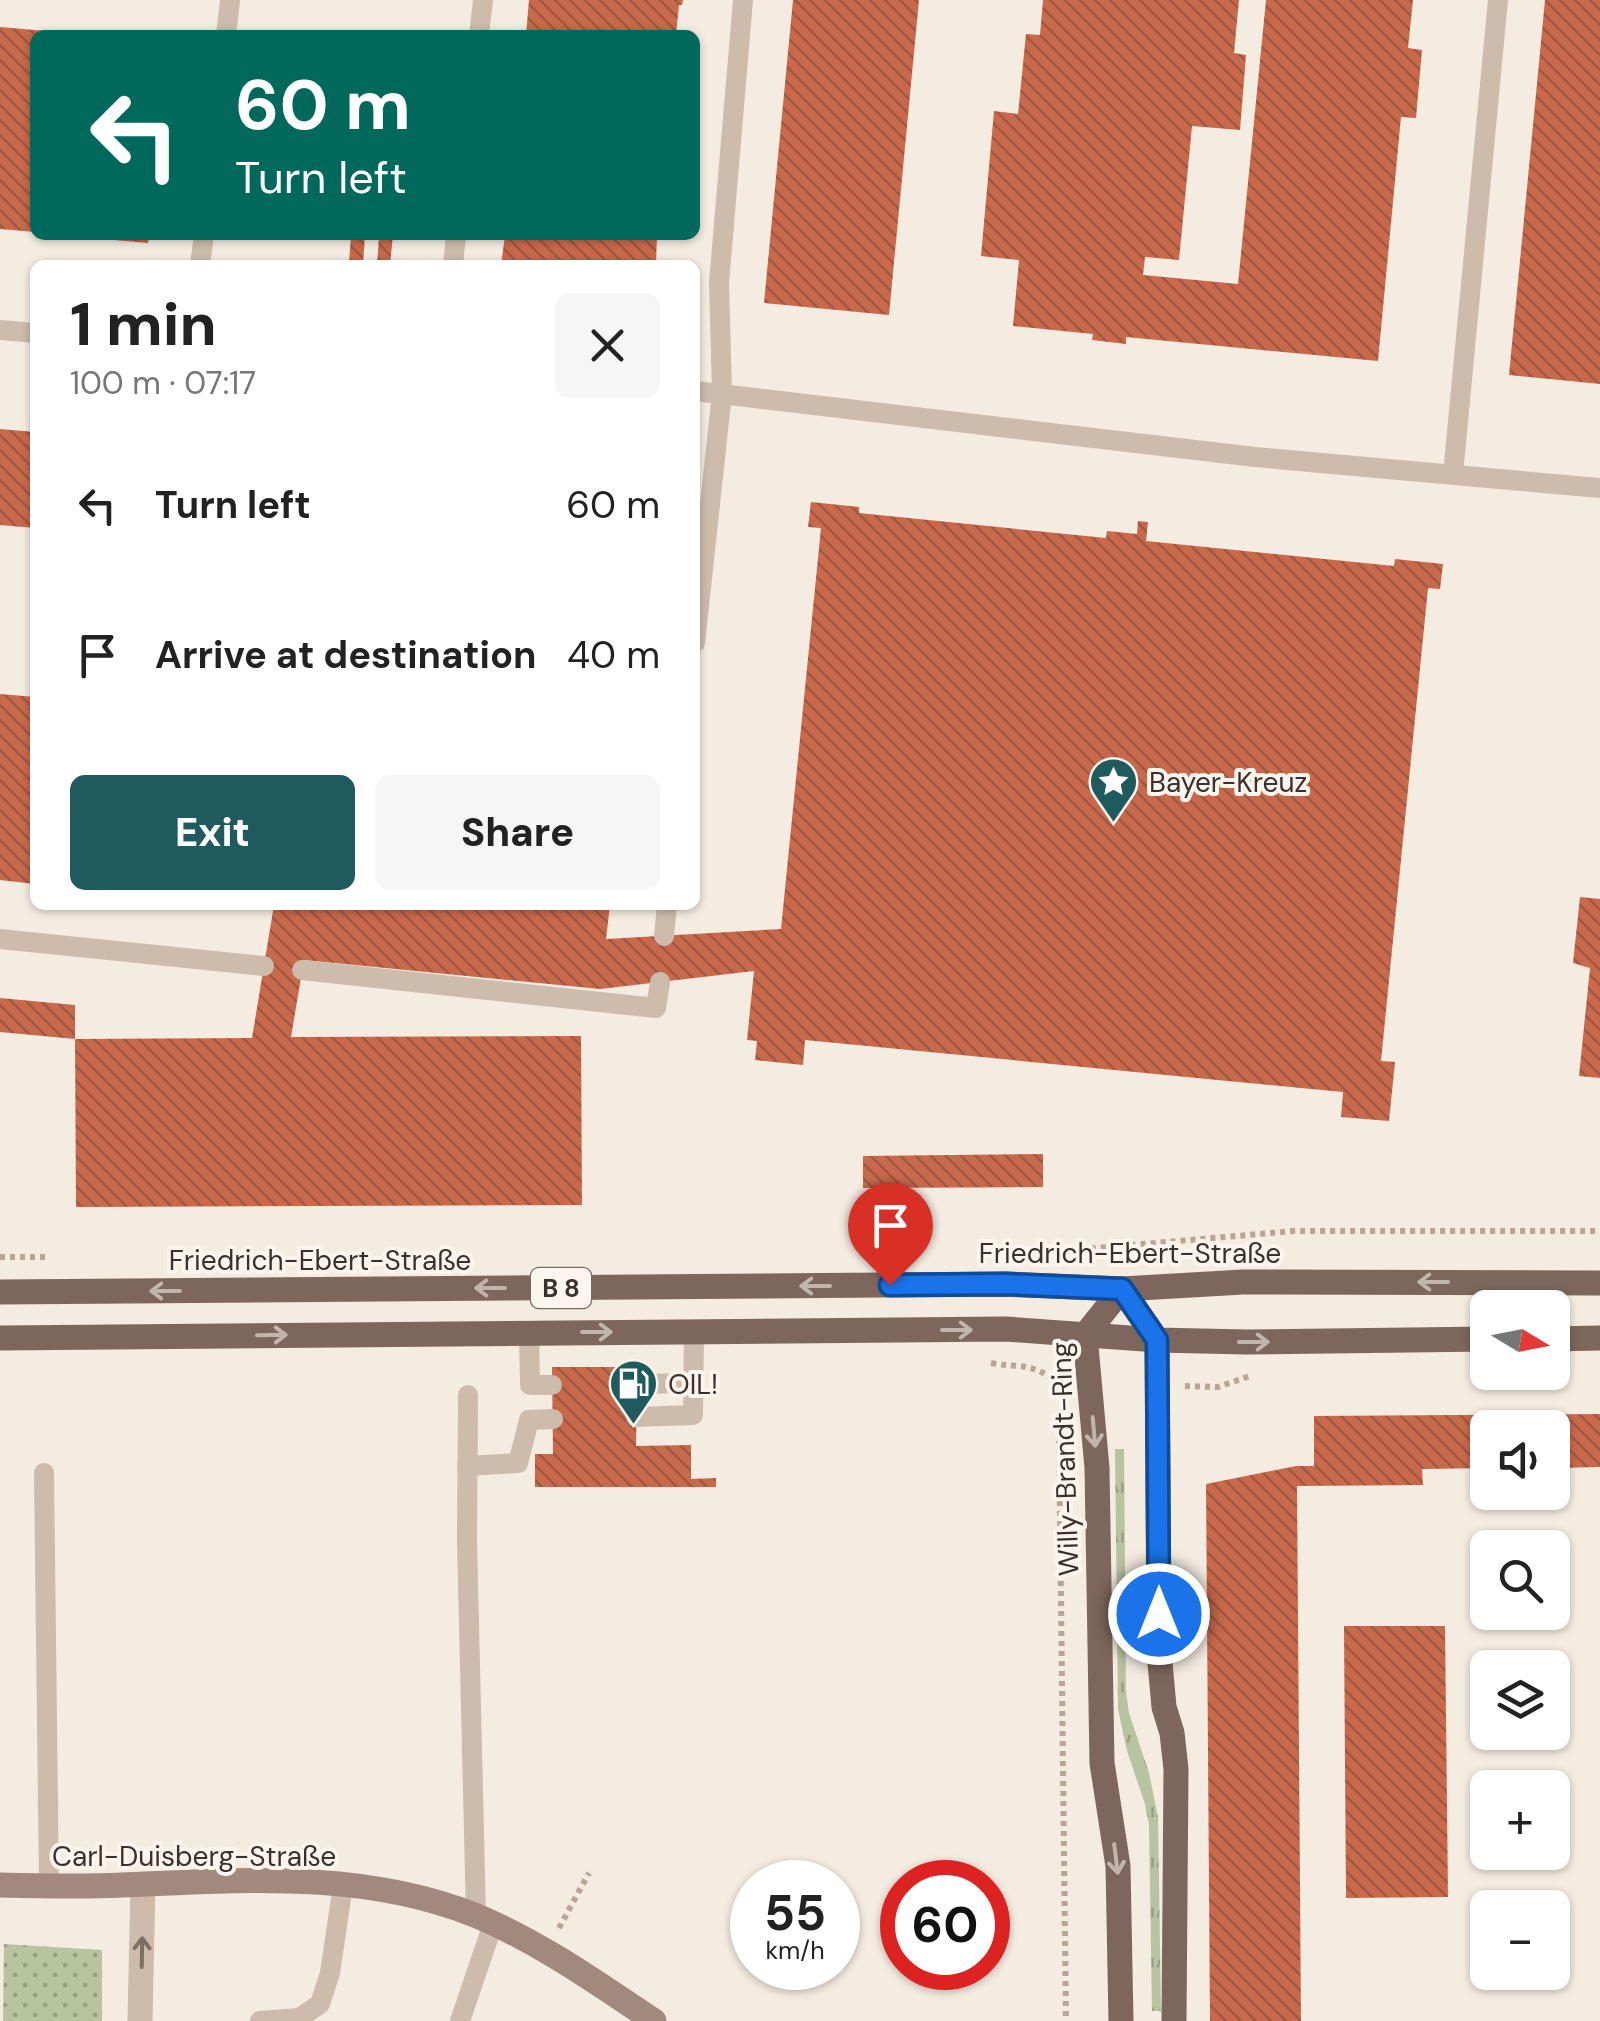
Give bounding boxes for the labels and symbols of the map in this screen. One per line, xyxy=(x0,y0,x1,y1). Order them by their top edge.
place icon: Bayer-Kreuz xyxy=(1088,756,1140,824)
place label: Bayer-Kreuz xyxy=(1149,764,1307,801)
pin xyxy=(848,1183,933,1286)
street label: Friedrich-Ebert-Straße xyxy=(979,1235,1281,1272)
street label: Friedrich-Ebert-Straße xyxy=(169,1242,471,1279)
road number: B 8 xyxy=(531,1268,591,1308)
one-way arrow xyxy=(1417,1273,1449,1292)
one-way arrow xyxy=(799,1276,831,1295)
one-way arrow xyxy=(474,1278,506,1298)
one-way arrow xyxy=(149,1282,182,1300)
north arrow xyxy=(1470,1290,1570,1390)
one-way arrow xyxy=(940,1320,973,1340)
one-way arrow xyxy=(580,1322,613,1342)
one-way arrow xyxy=(256,1326,288,1344)
one-way arrow xyxy=(1238,1332,1270,1352)
street label: Willy-Brandt-Ring xyxy=(1042,1341,1088,1577)
fuel station icon: OIL! xyxy=(607,1358,659,1426)
place label: OIL! xyxy=(668,1366,718,1403)
one-way arrow xyxy=(1085,1415,1104,1447)
position arrow xyxy=(1107,1562,1211,1666)
street label: Carl-Duisberg-Straße xyxy=(52,1838,336,1875)
one-way arrow xyxy=(1107,1842,1126,1875)
speed limit sign: 60 xyxy=(880,1860,1010,1990)
one-way arrow xyxy=(132,1937,151,1969)

